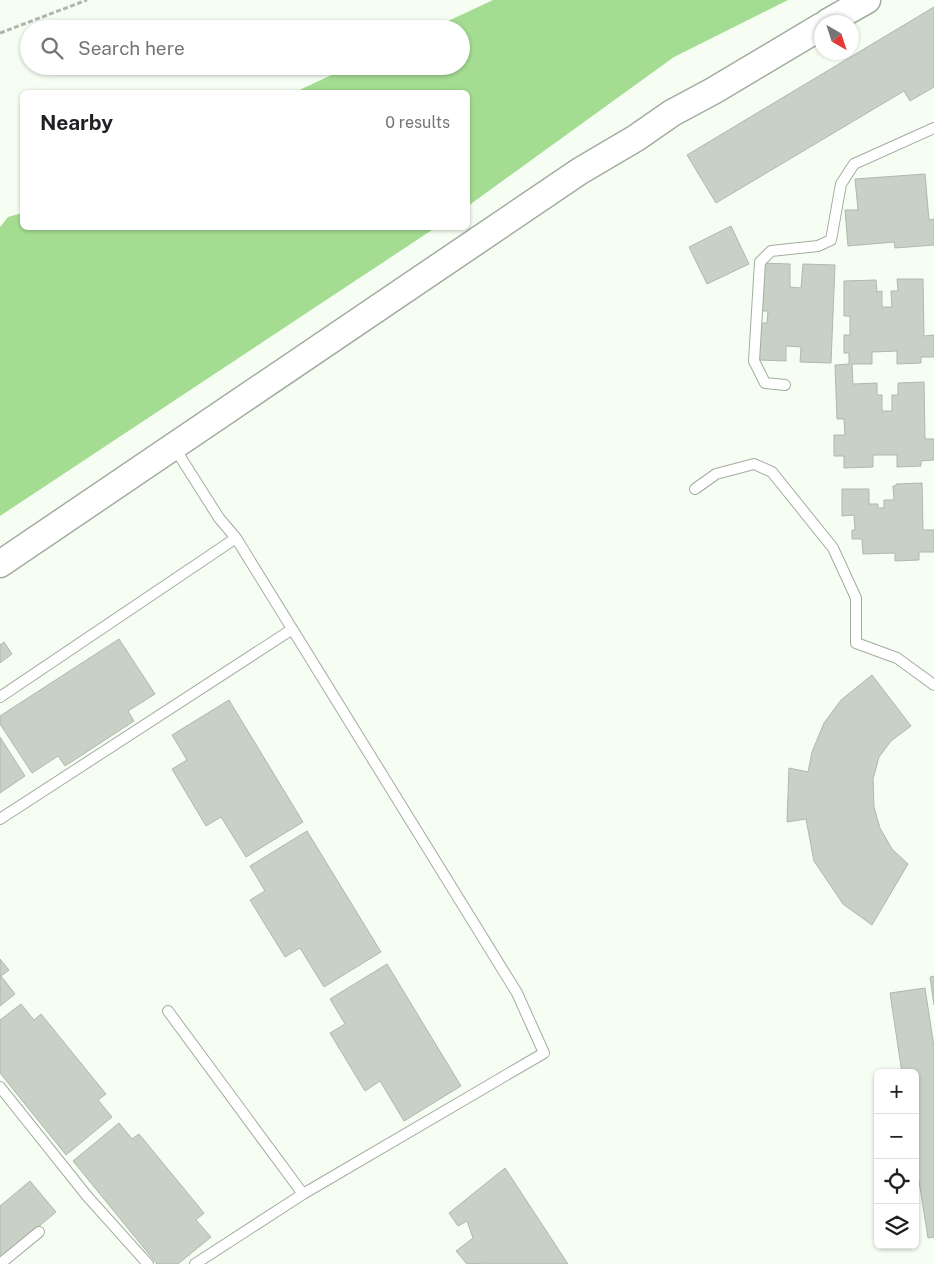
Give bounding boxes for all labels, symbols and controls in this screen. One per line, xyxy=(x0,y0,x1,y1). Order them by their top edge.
north arrow xyxy=(814,15,859,60)
search box xyxy=(20,20,470,75)
icon: search xyxy=(38,34,66,62)
text: Search here xyxy=(78,37,185,59)
text: Nearby xyxy=(40,110,113,135)
text: 0 results xyxy=(385,113,450,132)
map controls xyxy=(874,1069,919,1249)
button: + xyxy=(874,1069,919,1114)
button: − xyxy=(874,1114,919,1159)
button: locate xyxy=(874,1159,919,1204)
button: layers xyxy=(874,1204,919,1249)

